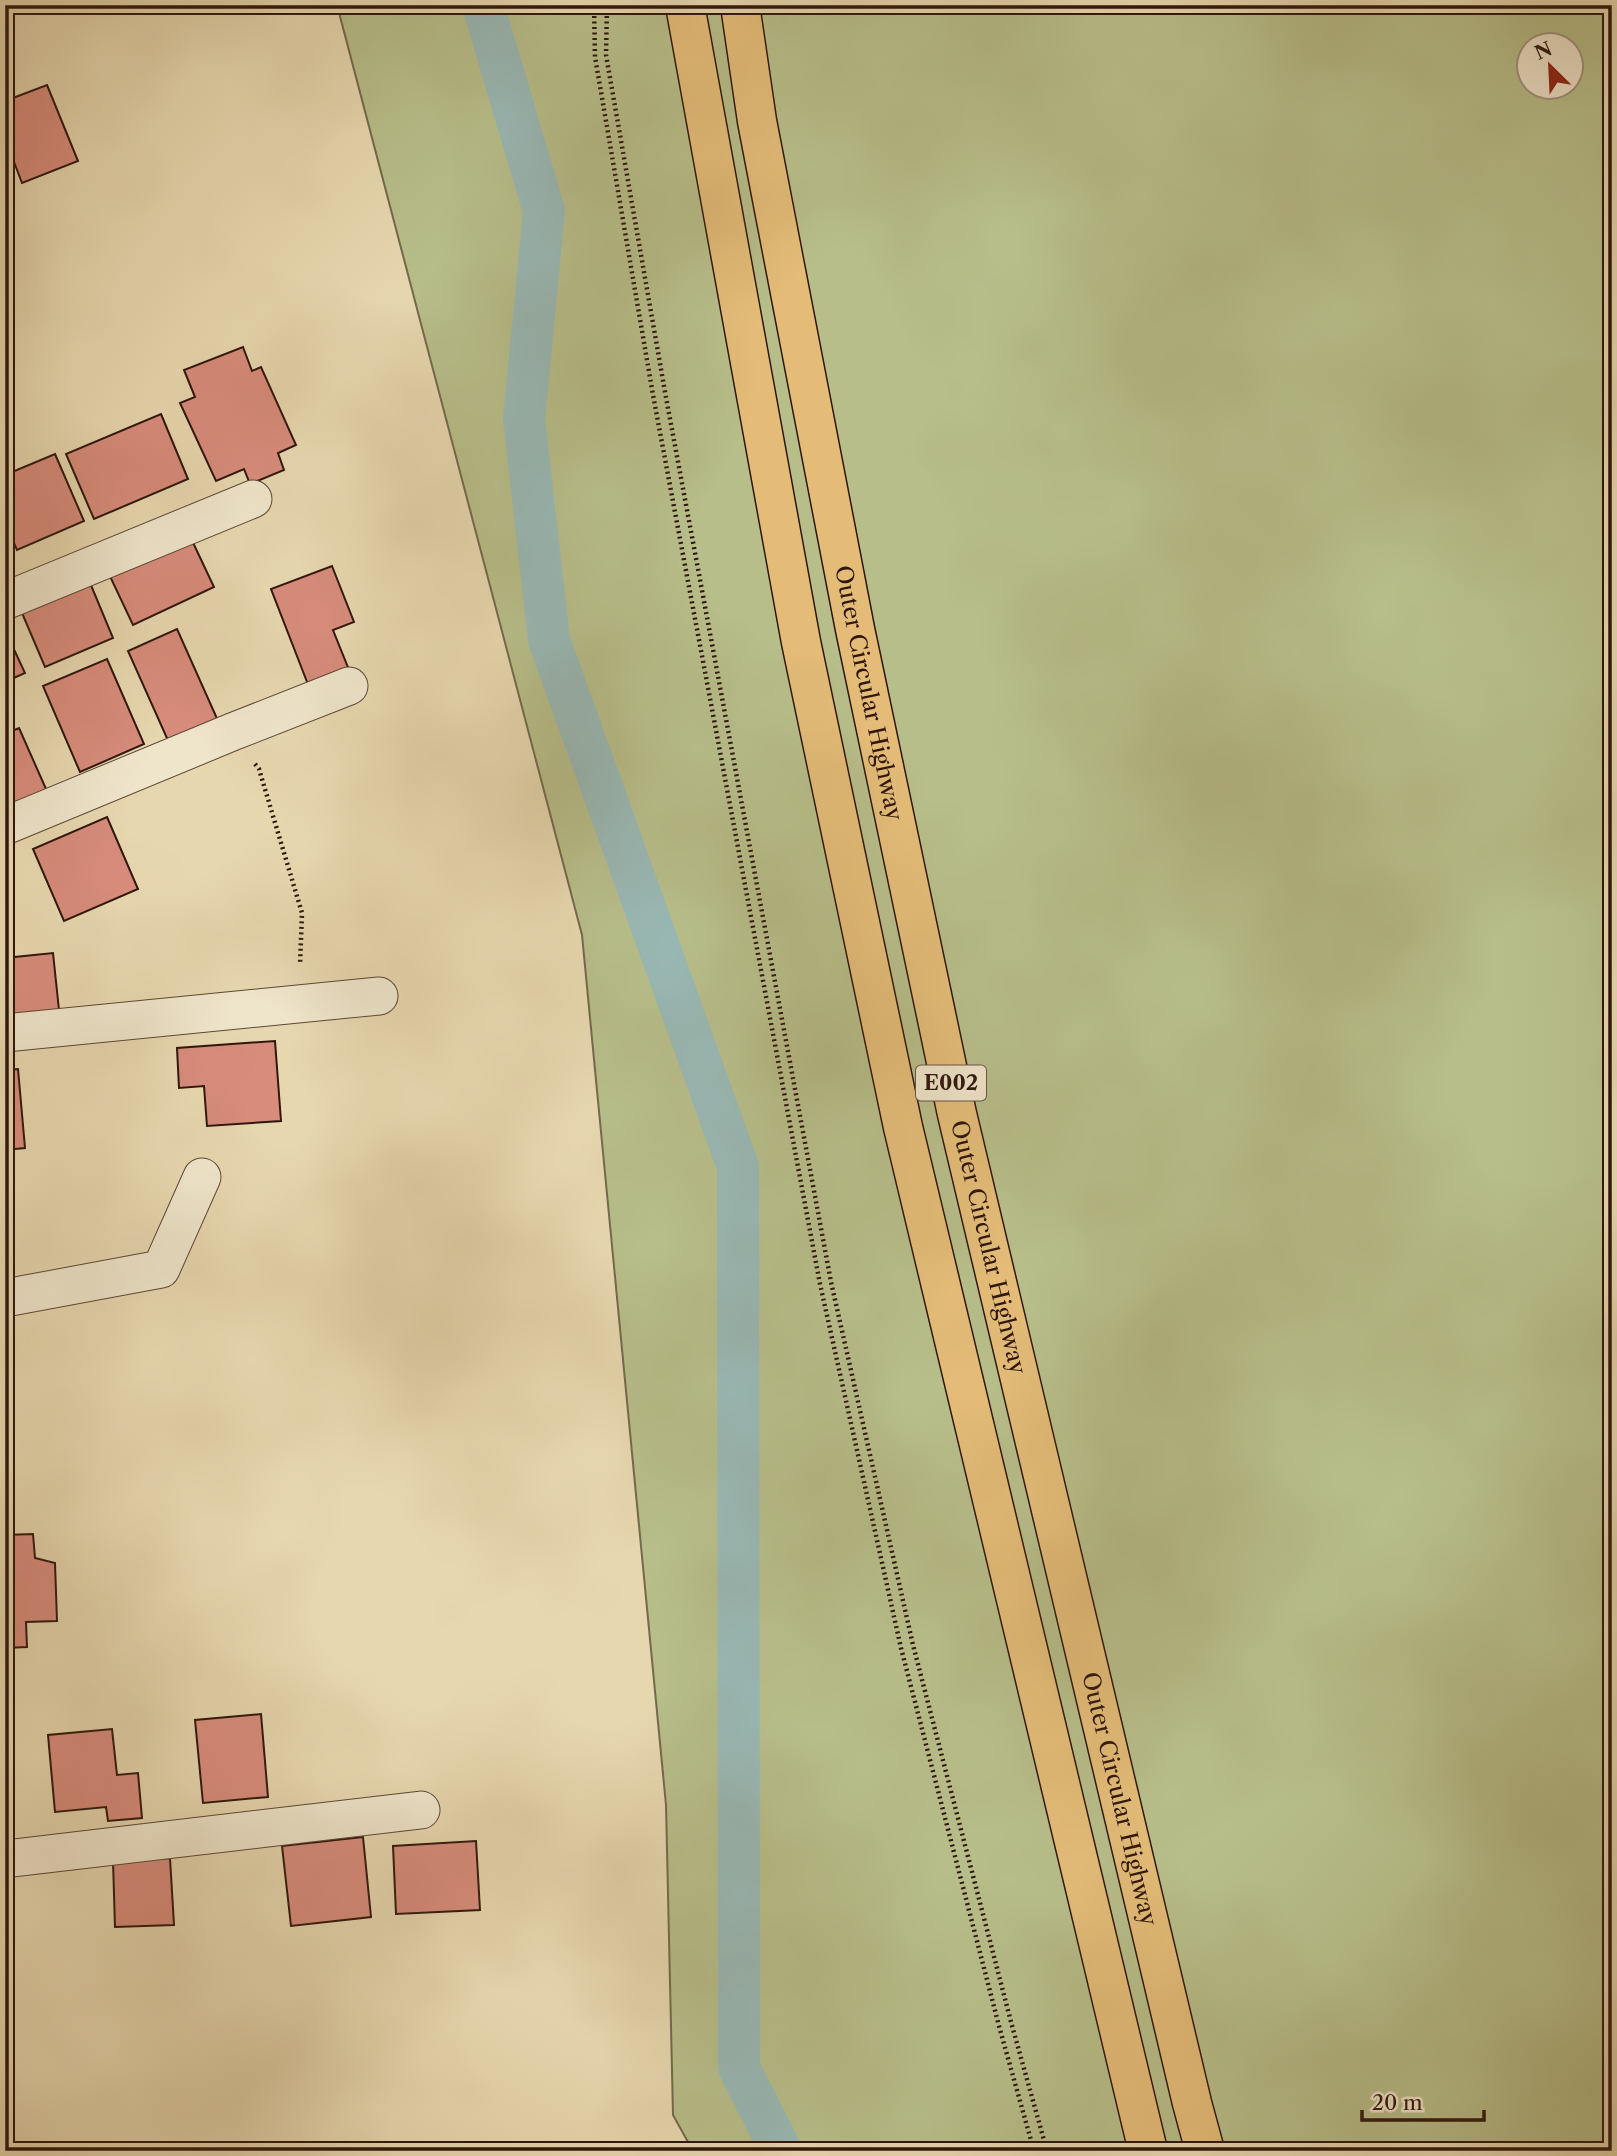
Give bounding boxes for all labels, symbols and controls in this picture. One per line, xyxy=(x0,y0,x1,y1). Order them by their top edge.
north arrow xyxy=(1516,32,1586,102)
text: N xyxy=(1531,37,1556,65)
street label: Outer Circular Highway xyxy=(829,563,909,823)
road number: E002 xyxy=(916,1066,986,1100)
street label: Outer Circular Highway xyxy=(945,1117,1032,1377)
street label: Outer Circular Highway xyxy=(1076,1669,1163,1929)
scale bar xyxy=(1362,2079,1484,2123)
text: 20 m xyxy=(1372,2090,1423,2115)

